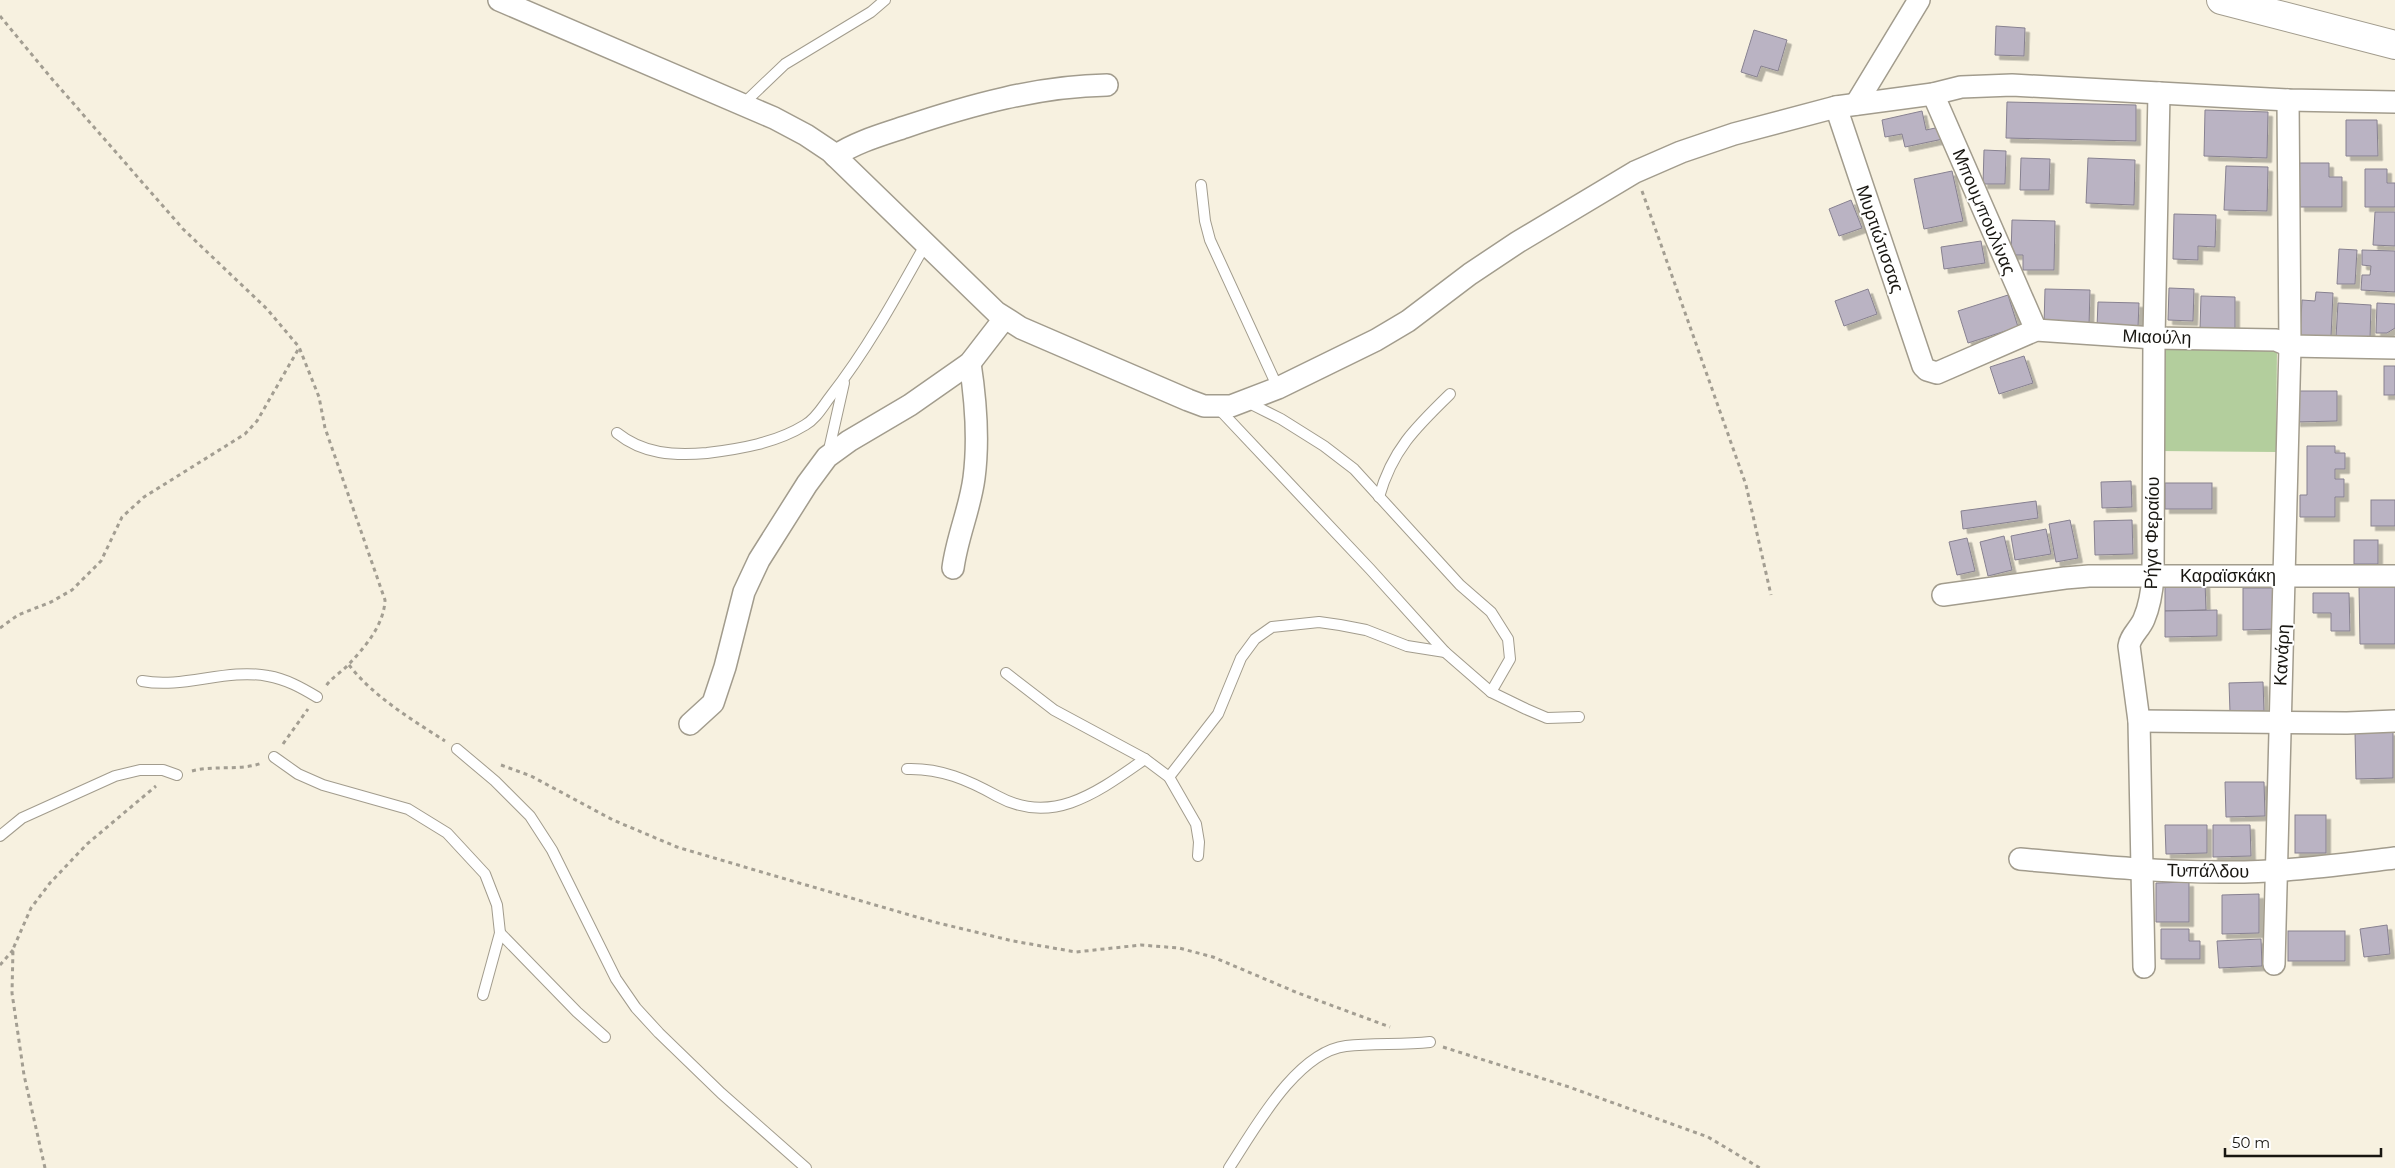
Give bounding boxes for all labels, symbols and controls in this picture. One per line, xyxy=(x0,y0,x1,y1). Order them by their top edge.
street label: Μπουμπουλίνας xyxy=(1948,146,2021,279)
street label: Μυρτιώτισσας xyxy=(1851,182,1909,296)
street label: Μιαούλη xyxy=(2122,325,2192,349)
street label: Ρήγα Φεραίου xyxy=(2140,476,2164,590)
street label: Καραϊσκάκη xyxy=(2180,565,2276,587)
street label: Κανάρη xyxy=(2269,624,2295,686)
street label: Τυπάλδου xyxy=(2167,859,2249,883)
scale bar xyxy=(2225,1126,2381,1158)
text: 50 m xyxy=(2232,1133,2270,1152)

